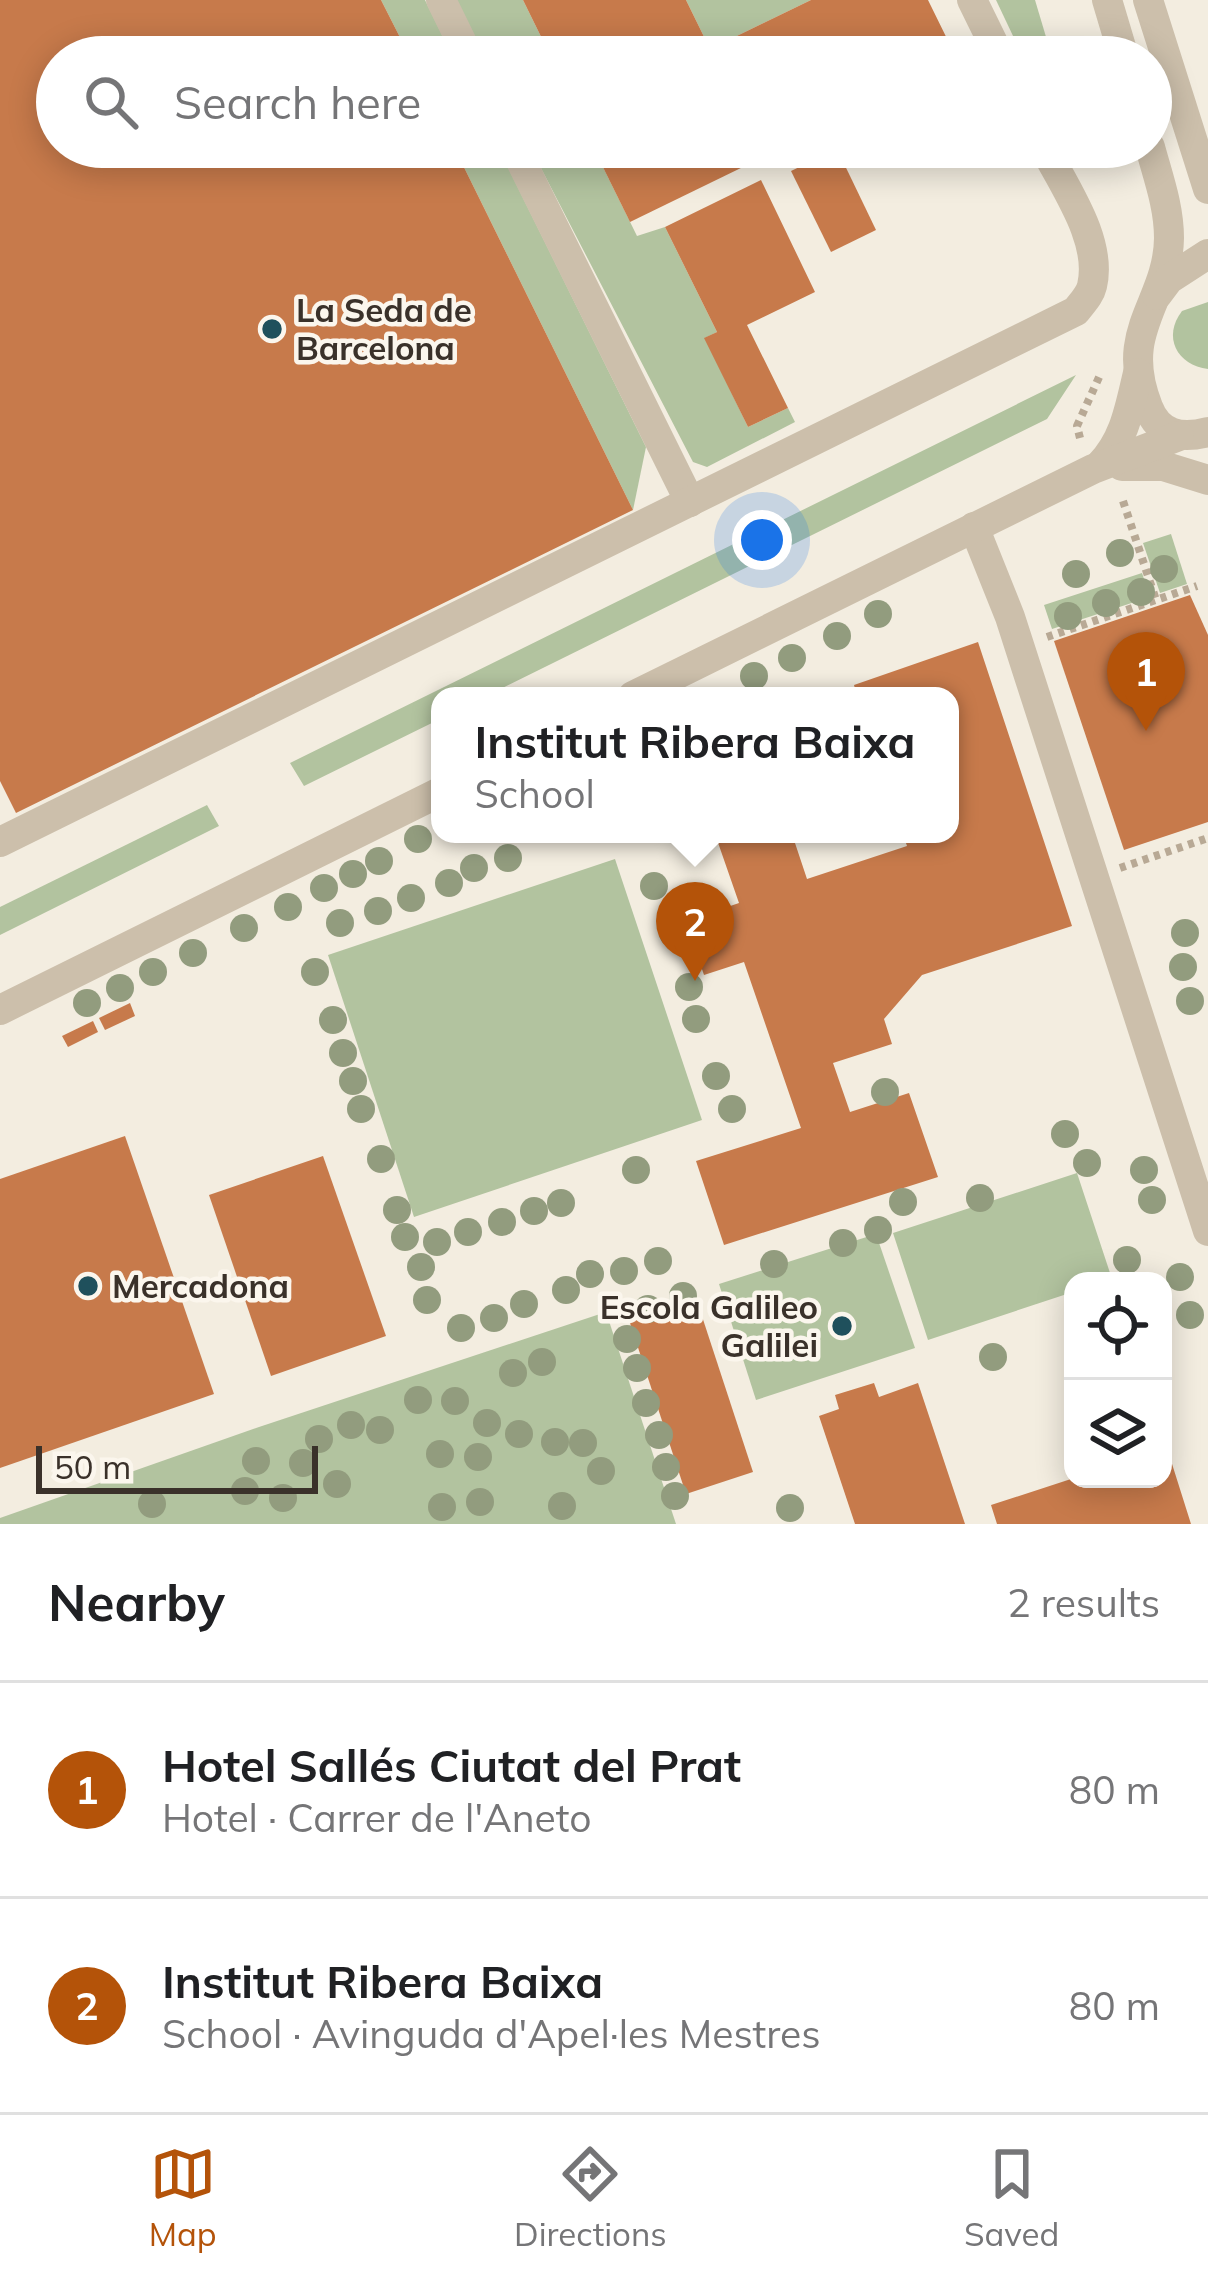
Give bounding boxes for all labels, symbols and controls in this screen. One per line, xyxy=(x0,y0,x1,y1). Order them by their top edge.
search box xyxy=(36,36,1172,168)
icon: search xyxy=(78,69,144,135)
text: Search here xyxy=(174,74,421,130)
place label: La Seda de Barcelona xyxy=(296,289,472,368)
marker: La Seda de Barcelona xyxy=(259,316,285,342)
your location xyxy=(732,510,792,570)
pin: 1 xyxy=(1107,632,1185,731)
popup xyxy=(431,687,959,843)
text: Institut Ribera Baixa xyxy=(474,713,916,769)
text: School xyxy=(474,769,595,818)
pin: 2 xyxy=(656,882,734,981)
place label: Mercadona xyxy=(112,1265,289,1306)
map controls xyxy=(1064,1272,1172,1488)
button: locate xyxy=(1064,1272,1172,1380)
marker: Mercadona xyxy=(75,1273,101,1299)
place label: Escola Galileo Galilei xyxy=(600,1286,818,1365)
marker: Escola Galileo Galilei xyxy=(829,1313,855,1339)
button: layers xyxy=(1064,1380,1172,1488)
scale bar xyxy=(36,1440,318,1493)
text: 50 m xyxy=(54,1446,131,1487)
text: Nearby xyxy=(48,1570,225,1634)
text: 2 results xyxy=(1007,1578,1160,1627)
text: Hotel Sallés Ciutat del Prat xyxy=(162,1737,741,1793)
text: 1 xyxy=(75,1765,99,1814)
text: 80 m xyxy=(1069,1765,1160,1814)
text: Hotel · Carrer de l'Aneto xyxy=(162,1793,591,1842)
text: Institut Ribera Baixa xyxy=(162,1953,603,2009)
text: 2 xyxy=(75,1981,99,2030)
text: 80 m xyxy=(1069,1981,1160,2030)
text: School · Avinguda d'Apel·les Mestres xyxy=(162,2009,821,2058)
tab: Map xyxy=(149,2141,217,2254)
tab: Directions xyxy=(514,2141,667,2254)
tab: Saved xyxy=(964,2141,1059,2254)

